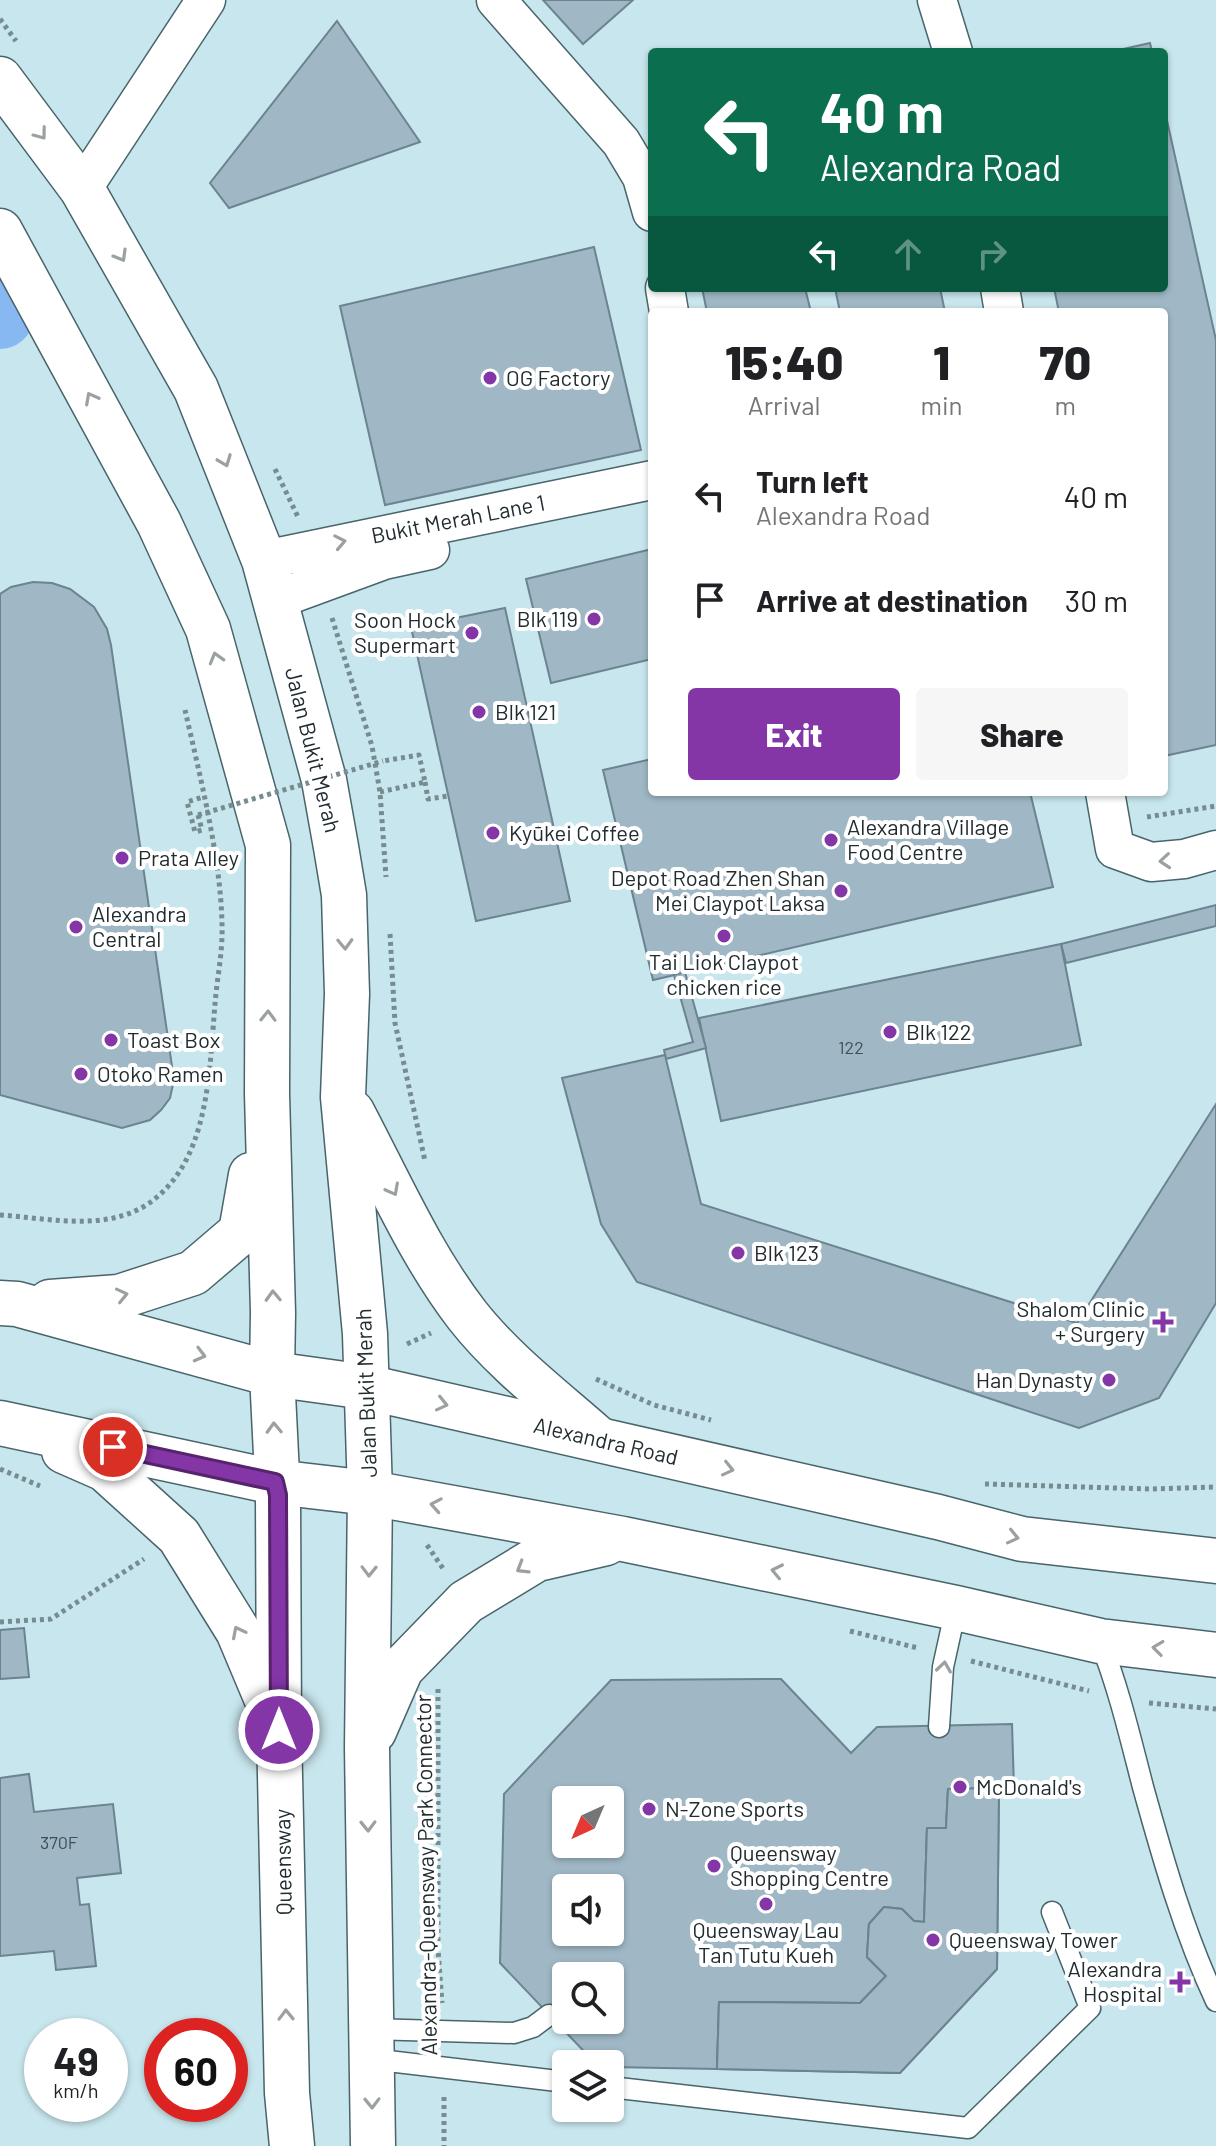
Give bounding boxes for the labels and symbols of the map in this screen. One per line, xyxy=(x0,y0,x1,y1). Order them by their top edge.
one-way arrow xyxy=(31,125,46,140)
one-way arrow xyxy=(111,247,127,262)
place label: OG Factory xyxy=(506,364,610,390)
marker: OG Factory xyxy=(481,369,499,387)
one-way arrow xyxy=(85,392,100,406)
one-way arrow xyxy=(215,453,232,467)
street label: Bukit Merah Lane 1 xyxy=(369,488,547,548)
one-way arrow xyxy=(333,535,346,552)
place label: Blk 119 xyxy=(517,605,578,631)
place label: Soon Hock Supermart xyxy=(354,606,456,657)
marker: Blk 119 xyxy=(585,610,603,628)
marker: Soon Hock Supermart xyxy=(463,624,481,642)
one-way arrow xyxy=(209,652,226,665)
street label: Jalan Bukit Merah xyxy=(281,664,347,835)
place label: Blk 121 xyxy=(495,698,556,724)
marker: Blk 121 xyxy=(470,703,488,721)
place label: Alexandra Village Food Centre xyxy=(847,813,1009,864)
place label: Kyūkei Coffee xyxy=(509,819,640,845)
marker: Kyūkei Coffee xyxy=(484,824,502,842)
marker: Alexandra Village Food Centre xyxy=(822,831,840,849)
place label: Prata Alley xyxy=(138,844,239,870)
marker: Prata Alley xyxy=(113,849,131,867)
one-way arrow xyxy=(1158,852,1171,869)
place label: Depot Road Zhen Shan Mei Claypot Laksa xyxy=(611,864,825,915)
marker: Depot Road Zhen Shan Mei Claypot Laksa xyxy=(832,882,850,900)
place label: Alexandra Central xyxy=(92,900,187,951)
marker: Alexandra Central xyxy=(67,918,85,936)
marker: Tai Liok Claypot chicken rice xyxy=(715,927,733,945)
one-way arrow xyxy=(337,938,354,951)
place label: Tai Liok Claypot chicken rice xyxy=(649,948,799,999)
one-way arrow xyxy=(259,1009,277,1022)
place label: Blk 122 xyxy=(906,1018,972,1044)
marker: Blk 122 xyxy=(881,1023,899,1041)
place label: Toast Box xyxy=(127,1026,220,1052)
marker: Toast Box xyxy=(102,1031,120,1049)
house number: 122 xyxy=(838,1036,864,1058)
place label: Otoko Ramen xyxy=(97,1060,224,1086)
marker: Otoko Ramen xyxy=(72,1065,90,1083)
one-way arrow xyxy=(384,1182,399,1196)
place label: Blk 123 xyxy=(754,1239,819,1265)
marker: Blk 123 xyxy=(729,1244,747,1262)
one-way arrow xyxy=(114,1287,128,1304)
one-way arrow xyxy=(264,1289,281,1302)
place label: Shalom Clinic + Surgery xyxy=(1016,1295,1145,1346)
street label: Jalan Bukit Merah xyxy=(349,1308,381,1478)
marker: Shalom Clinic + Surgery xyxy=(1152,1311,1174,1333)
one-way arrow xyxy=(192,1345,206,1362)
place label: Han Dynasty xyxy=(976,1366,1093,1392)
marker: Han Dynasty xyxy=(1100,1371,1118,1389)
one-way arrow xyxy=(435,1395,448,1412)
street label: Alexandra Road xyxy=(531,1411,681,1469)
pin xyxy=(79,1413,147,1481)
one-way arrow xyxy=(265,1421,282,1434)
one-way arrow xyxy=(721,1460,735,1477)
one-way arrow xyxy=(429,1498,443,1515)
one-way arrow xyxy=(1006,1528,1020,1545)
one-way arrow xyxy=(516,1559,531,1574)
one-way arrow xyxy=(771,1563,784,1580)
one-way arrow xyxy=(360,1565,378,1578)
one-way arrow xyxy=(232,1626,247,1641)
one-way arrow xyxy=(1151,1639,1164,1656)
one-way arrow xyxy=(935,1660,952,1674)
position arrow xyxy=(237,1688,321,1772)
street label: Alexandra-Queensway Park Connector xyxy=(409,1694,441,2056)
place label: McDonald's xyxy=(976,1773,1082,1799)
marker: McDonald's xyxy=(951,1778,969,1796)
north arrow xyxy=(552,1786,624,1858)
place label: N-Zone Sports xyxy=(665,1795,804,1821)
marker: N-Zone Sports xyxy=(640,1800,658,1818)
street label: Queensway xyxy=(268,1809,296,1916)
one-way arrow xyxy=(359,1820,377,1833)
house number: 370F xyxy=(40,1831,78,1853)
place label: Queensway Shopping Centre xyxy=(730,1839,889,1890)
marker: Queensway Shopping Centre xyxy=(705,1857,723,1875)
marker: Queensway Lau Tan Tutu Kueh xyxy=(757,1895,775,1913)
place label: Queensway Lau Tan Tutu Kueh xyxy=(693,1916,839,1967)
place label: Queensway Tower xyxy=(949,1926,1118,1952)
marker: Queensway Tower xyxy=(924,1931,942,1949)
place label: Alexandra Hospital xyxy=(1068,1955,1162,2006)
marker: Alexandra Hospital xyxy=(1169,1971,1191,1993)
one-way arrow xyxy=(277,2009,295,2021)
speed limit sign: 60 xyxy=(144,2018,248,2122)
one-way arrow xyxy=(363,2097,381,2110)

